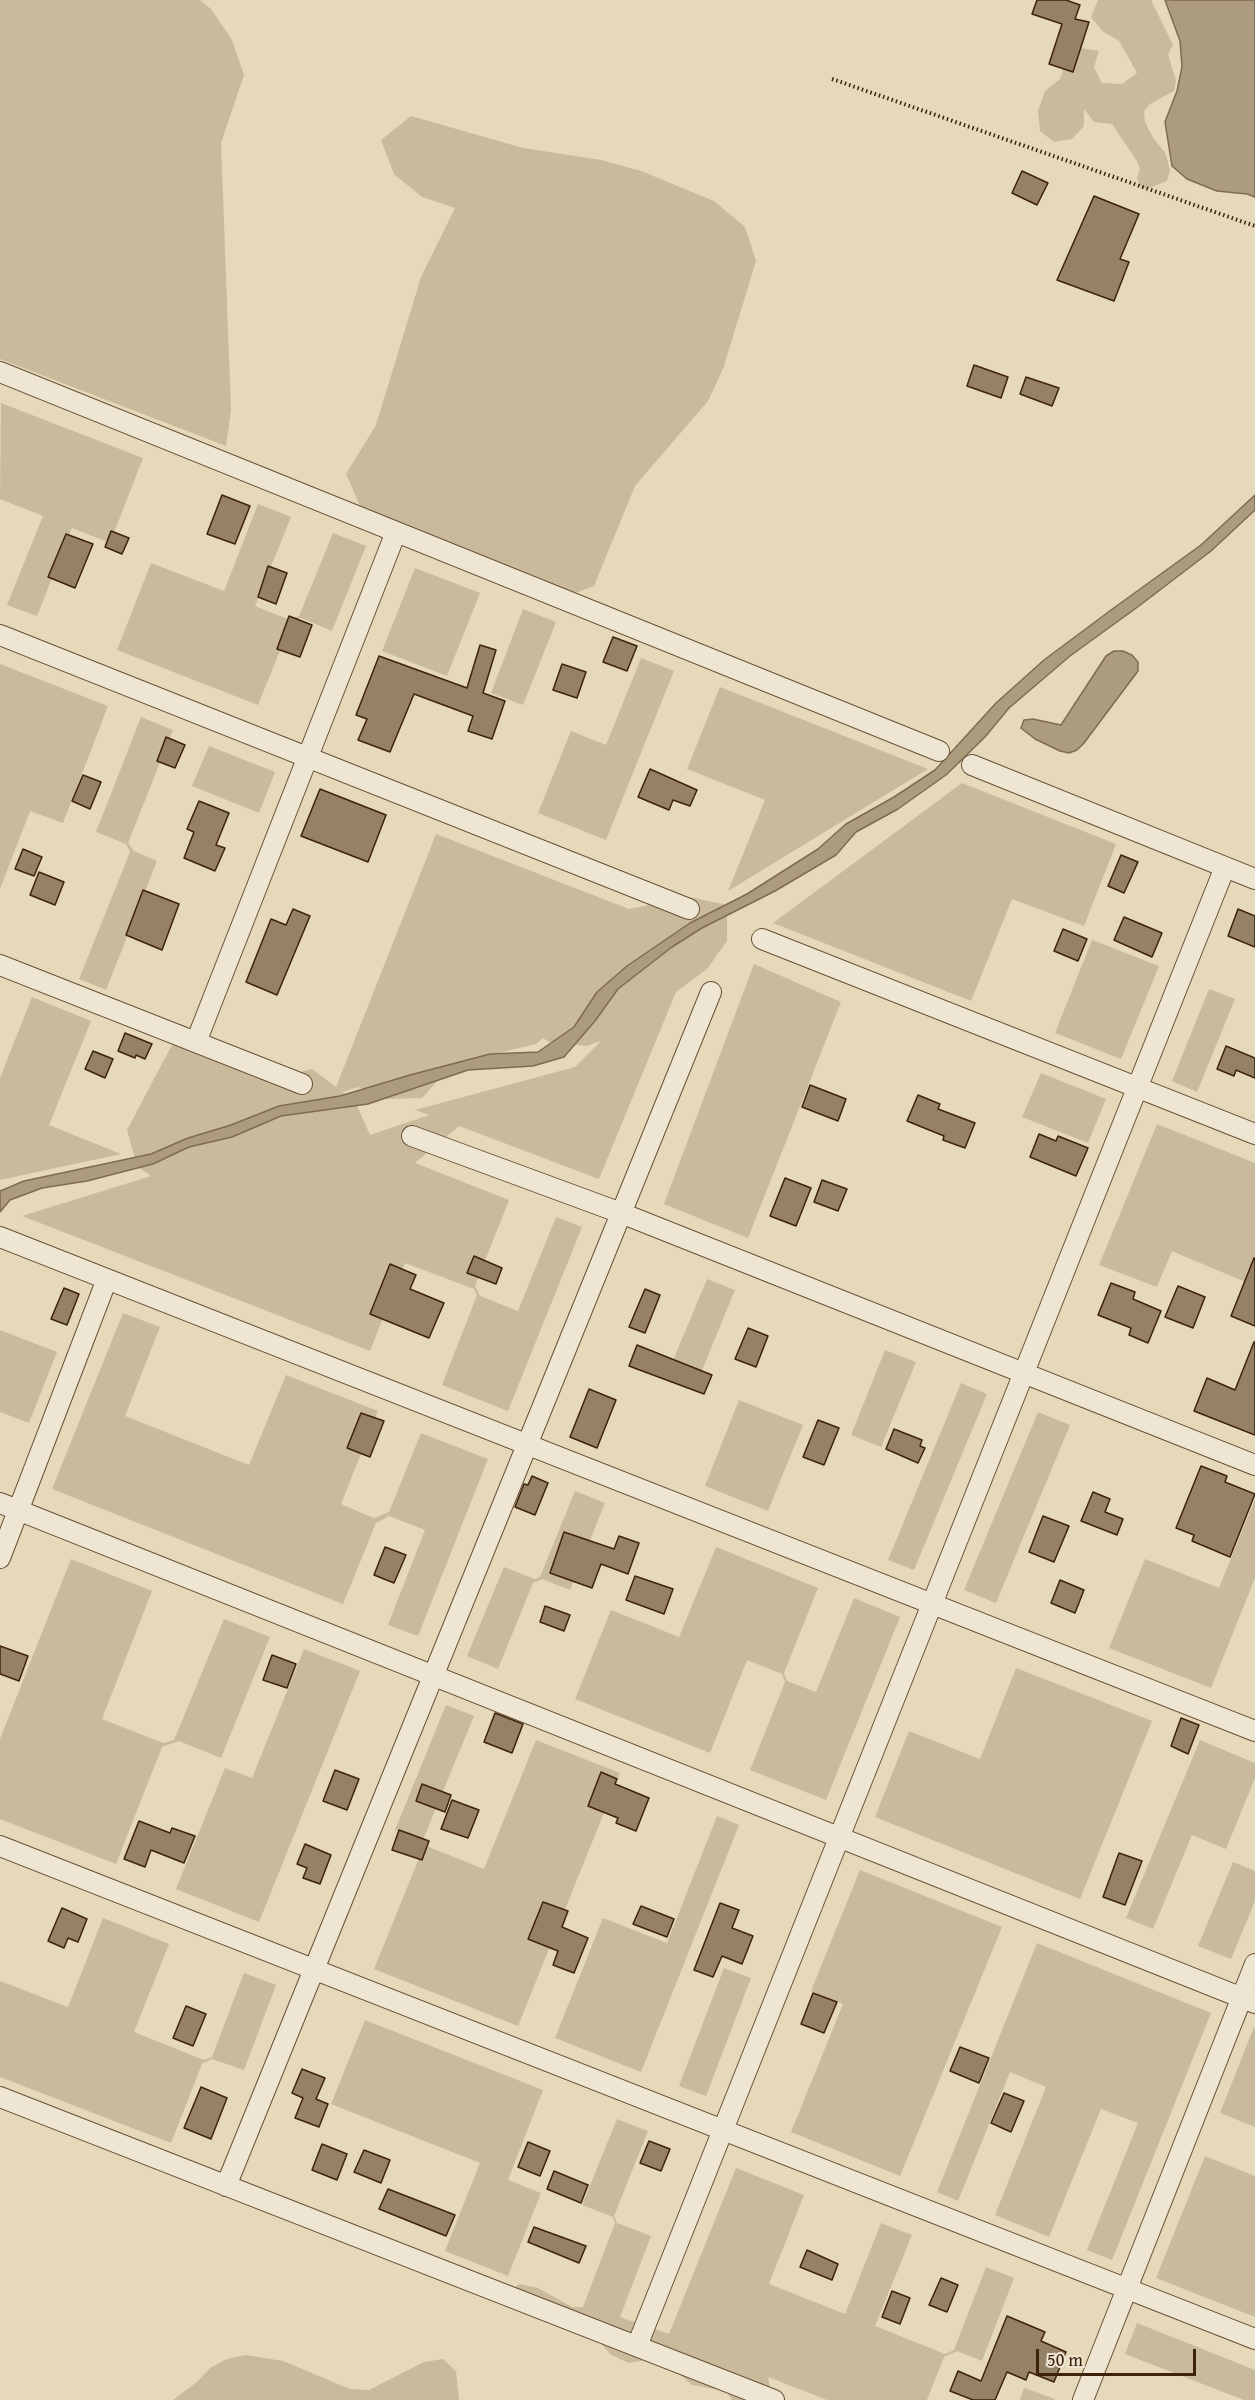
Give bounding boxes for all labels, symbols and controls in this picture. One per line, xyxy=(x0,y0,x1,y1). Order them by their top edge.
scale bar xyxy=(1039,2337,1200,2375)
text: 50 m xyxy=(1047,2346,1083,2373)

